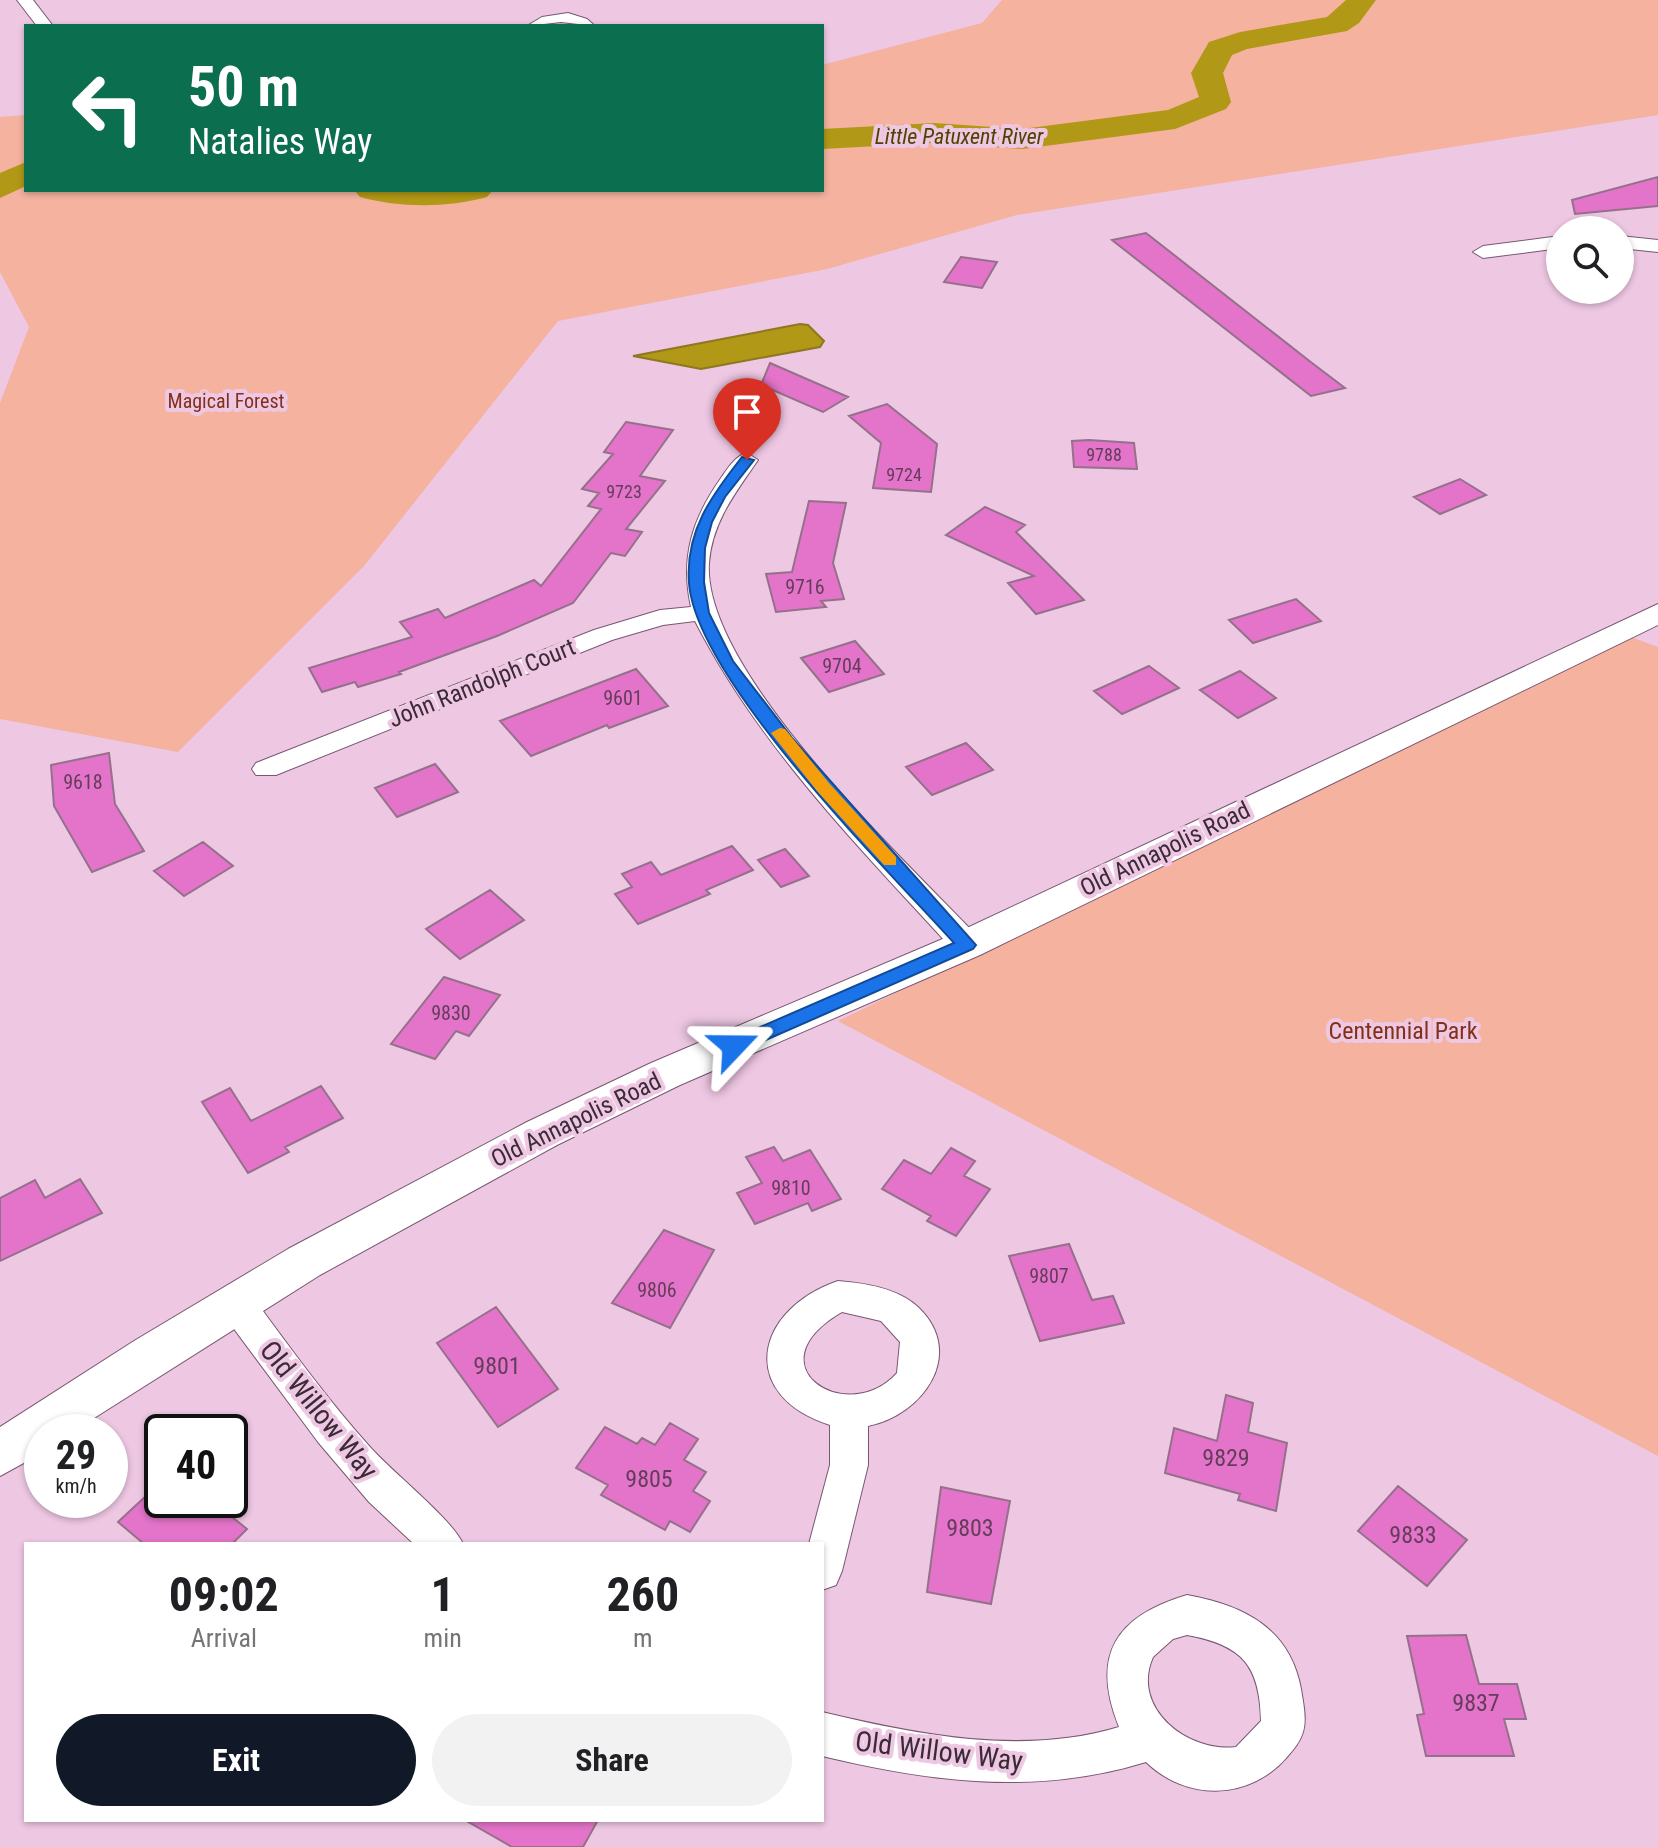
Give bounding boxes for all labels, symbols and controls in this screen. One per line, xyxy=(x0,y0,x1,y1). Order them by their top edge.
text: 50 m xyxy=(188,54,299,120)
icon: left xyxy=(56,56,160,160)
text: Natalies Way xyxy=(188,121,372,163)
water label: Little Patuxent River xyxy=(875,124,1044,149)
map controls xyxy=(1546,216,1634,304)
button: search xyxy=(1546,216,1634,304)
pin xyxy=(713,378,781,460)
park label: Magical Forest xyxy=(168,389,285,413)
icon: arrive xyxy=(725,390,769,434)
house number: 9788 xyxy=(1086,444,1122,465)
house number: 9724 xyxy=(886,464,922,485)
house number: 9723 xyxy=(606,481,642,502)
house number: 9716 xyxy=(785,575,825,599)
street label: John Randolph Court xyxy=(385,633,579,733)
house number: 9704 xyxy=(822,654,862,678)
house number: 9601 xyxy=(603,686,643,710)
house number: 9618 xyxy=(63,770,103,794)
street label: Old Annapolis Road xyxy=(1076,796,1254,902)
house number: 9830 xyxy=(431,1001,471,1025)
position arrow xyxy=(692,1004,776,1088)
park label: Centennial Park xyxy=(1329,1017,1478,1045)
street label: Old Annapolis Road xyxy=(487,1067,665,1173)
house number: 9810 xyxy=(771,1176,811,1200)
house number: 9807 xyxy=(1029,1264,1069,1288)
house number: 9806 xyxy=(637,1278,677,1302)
street label: Old Willow Way xyxy=(253,1334,385,1486)
house number: 9801 xyxy=(473,1352,521,1380)
speed limit sign: 40 xyxy=(144,1414,248,1518)
text: 29 xyxy=(56,1432,96,1479)
house number: 9829 xyxy=(1202,1444,1250,1472)
house number: 9805 xyxy=(625,1465,673,1493)
text: km/h xyxy=(55,1474,97,1498)
house number: 9803 xyxy=(946,1514,994,1542)
house number: 9833 xyxy=(1389,1521,1437,1549)
text: 09:02 xyxy=(169,1566,279,1623)
text: 1 xyxy=(431,1566,455,1623)
text: 260 xyxy=(606,1566,679,1623)
text: Arrival xyxy=(191,1623,257,1653)
text: min xyxy=(424,1623,462,1653)
text: m xyxy=(633,1623,653,1653)
house number: 9837 xyxy=(1452,1689,1500,1717)
button: Exit xyxy=(56,1714,416,1806)
button: Share xyxy=(432,1714,792,1806)
street label: Old Willow Way xyxy=(853,1724,1025,1778)

